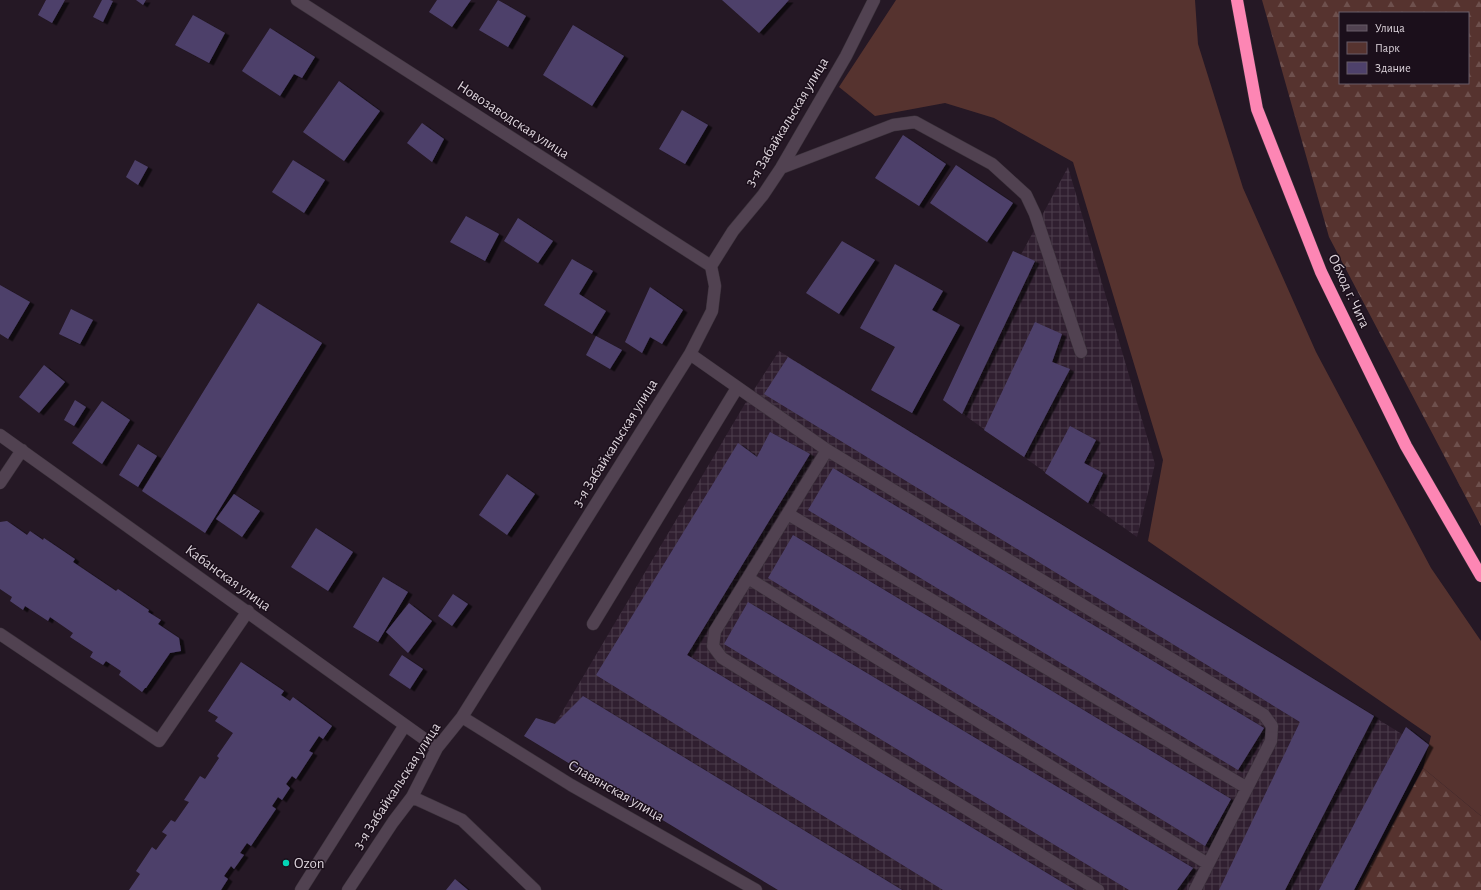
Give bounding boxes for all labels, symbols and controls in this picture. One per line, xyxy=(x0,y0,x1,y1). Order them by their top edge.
legend xyxy=(1339,12,1469,84)
text: Улица xyxy=(1375,22,1405,34)
text: Парк xyxy=(1375,42,1400,54)
street label: 3-я Забайкальская улица xyxy=(743,55,831,189)
text: Здание xyxy=(1375,62,1411,74)
street label: Новозаводская улица xyxy=(454,78,572,162)
street label: Обход г. Чита xyxy=(1325,252,1373,330)
street label: 3-я Забайкальская улица xyxy=(570,376,661,510)
street label: Кабанская улица xyxy=(182,542,274,614)
street label: 3-я Забайкальская улица xyxy=(351,720,444,852)
street label: Славянская улица xyxy=(565,757,667,825)
place label: Ozon xyxy=(294,856,324,871)
marker: Ozon xyxy=(281,858,291,868)

